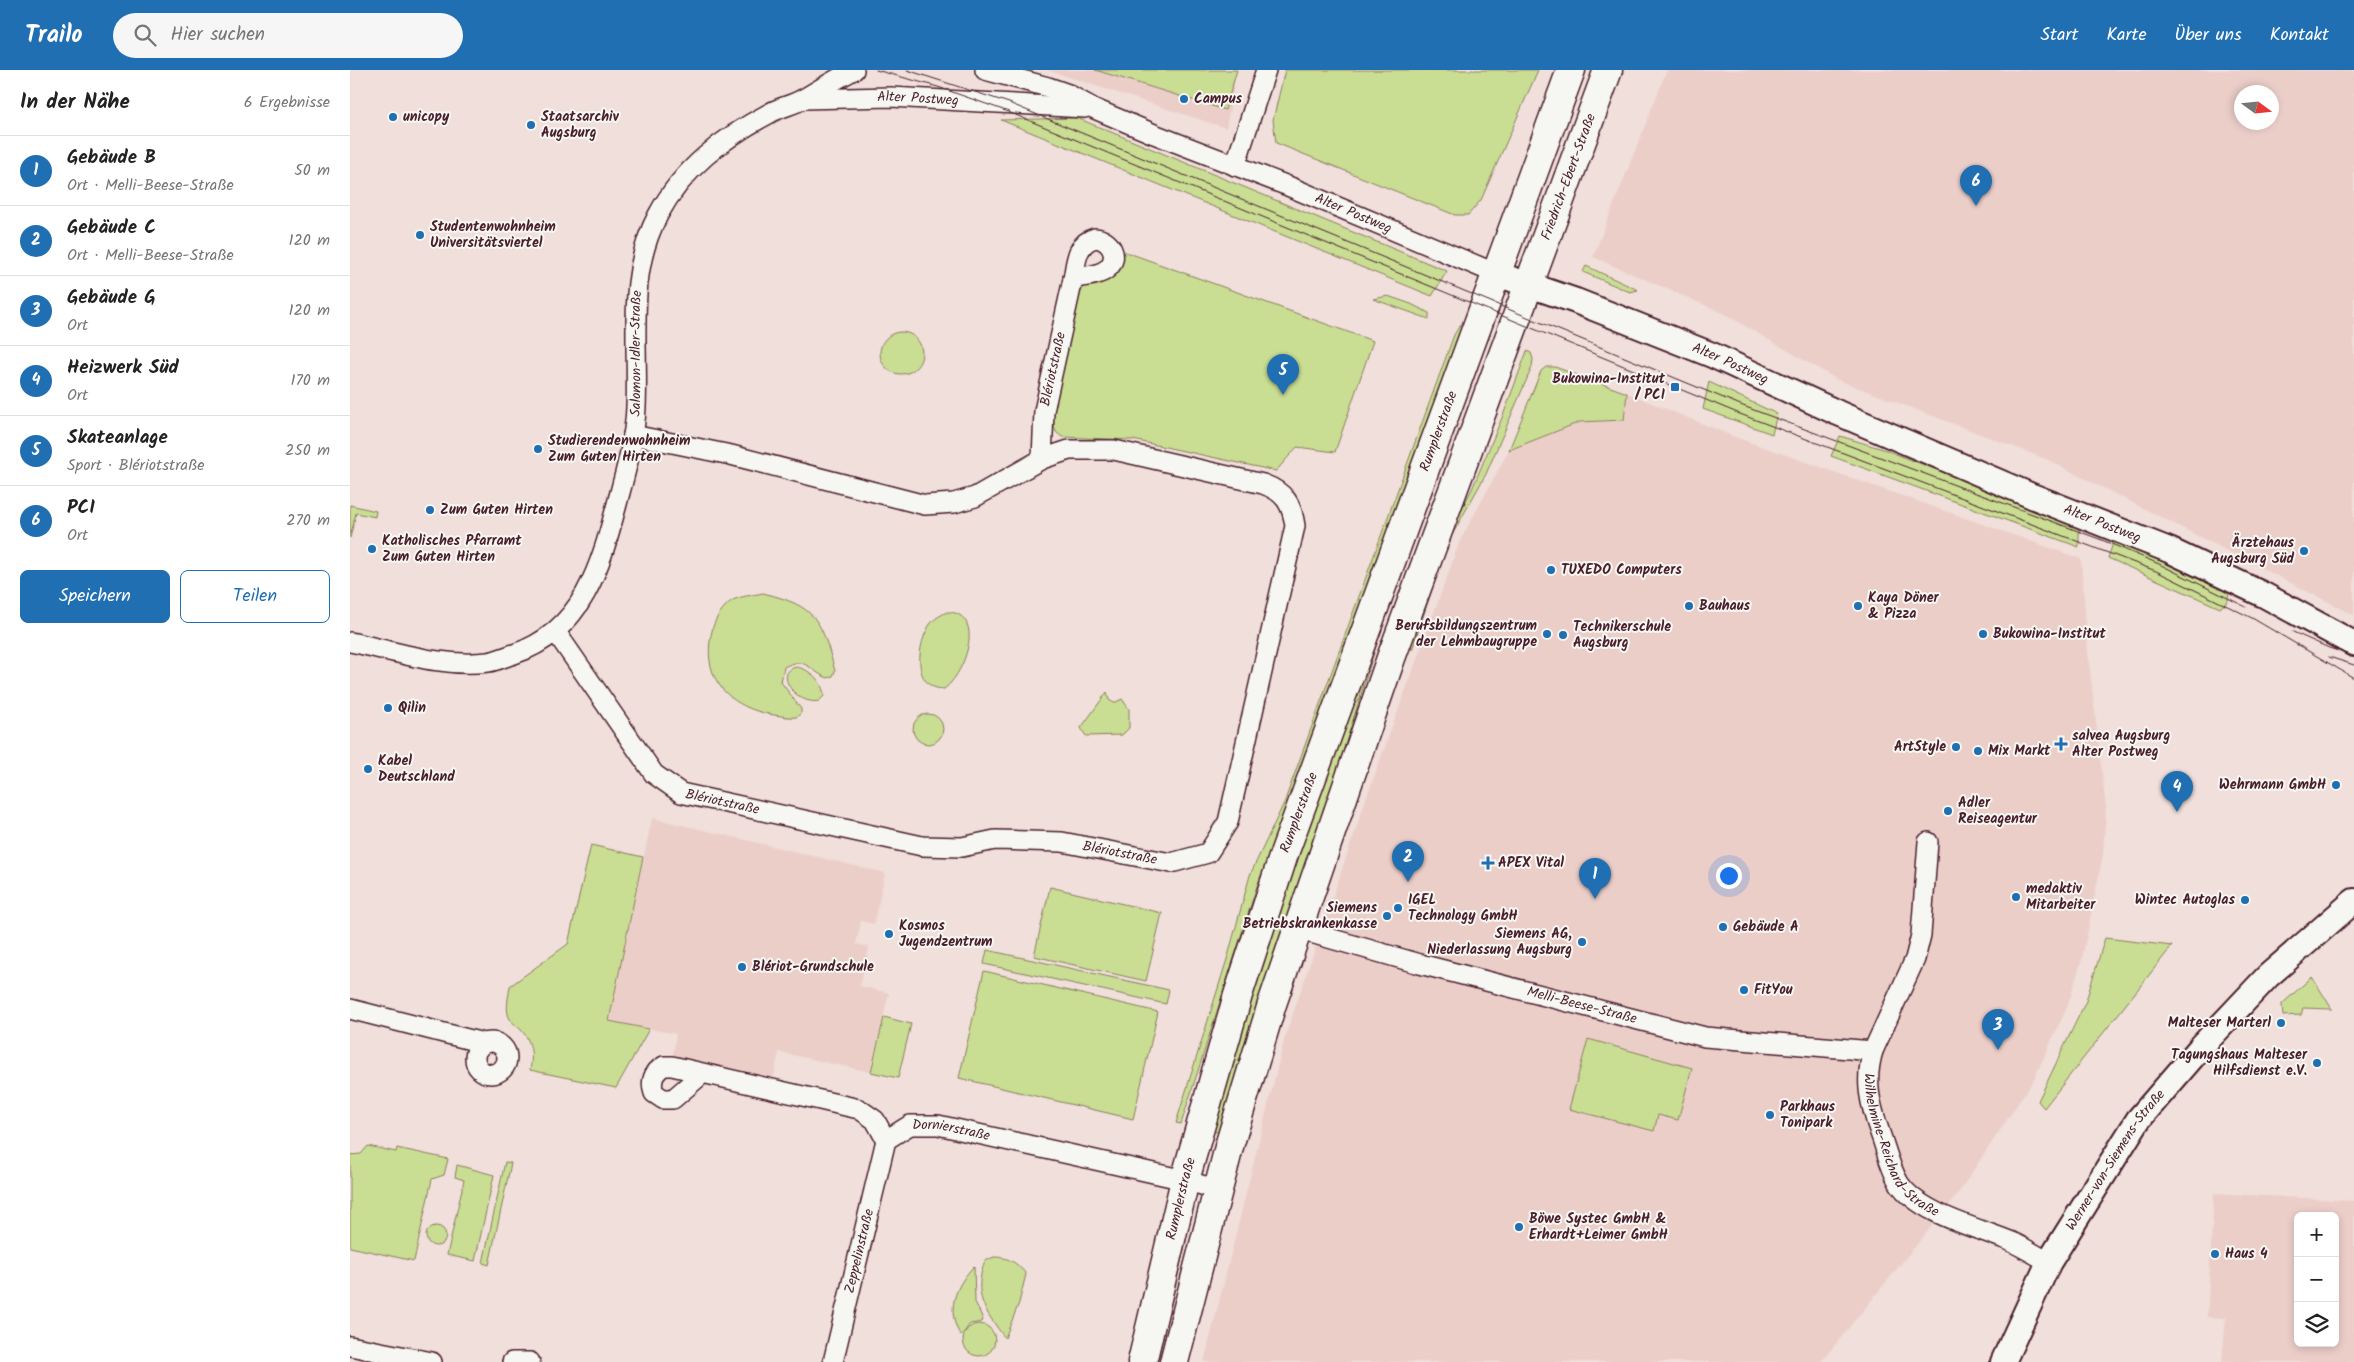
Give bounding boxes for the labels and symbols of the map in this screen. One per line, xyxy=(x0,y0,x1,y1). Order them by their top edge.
north arrow xyxy=(2234,85,2279,130)
street label: Alter Postweg xyxy=(877,86,959,112)
place label: Campus xyxy=(1194,88,1243,110)
marker: Campus xyxy=(1178,93,1190,105)
place label: unicopy xyxy=(403,106,450,128)
place label: Staatsarchiv Augsburg xyxy=(541,106,620,144)
street label: Friedrich-Ebert-Straße xyxy=(1535,110,1602,243)
marker: unicopy xyxy=(387,111,399,123)
marker: Staatsarchiv Augsburg xyxy=(525,119,537,131)
pin: 6 xyxy=(1960,165,1992,206)
street label: Alter Postweg xyxy=(1311,188,1395,239)
place label: Studentenwohnheim Universitätsviertel xyxy=(430,216,556,254)
marker: Studentenwohnheim Universitätsviertel xyxy=(414,229,426,241)
street label: Salomon-Idler-Straße xyxy=(625,289,648,417)
street label: Blériotstraße xyxy=(1034,329,1072,408)
street label: Alter Postweg xyxy=(1689,337,1772,391)
pin: 5 xyxy=(1267,354,1299,395)
place label: Bukowina-Institut / PCI xyxy=(1552,368,1666,406)
marker: Bukowina-Institut / PCI xyxy=(1669,381,1681,393)
street label: Rumplerstraße xyxy=(1414,387,1464,475)
place label: Studierendenwohnheim Zum Guten Hirten xyxy=(548,430,691,468)
marker: Studierendenwohnheim Zum Guten Hirten xyxy=(532,443,544,455)
street label: Alter Postweg xyxy=(2060,498,2144,549)
place label: Zum Guten Hirten xyxy=(440,499,553,521)
marker: Zum Guten Hirten xyxy=(424,504,436,516)
place label: Katholisches Pfarramt Zum Guten Hirten xyxy=(382,530,522,568)
place label: Ärztehaus Augsburg Süd xyxy=(2211,532,2294,570)
marker: Katholisches Pfarramt Zum Guten Hirten xyxy=(366,543,378,555)
marker: Ärztehaus Augsburg Süd xyxy=(2298,545,2310,557)
place label: TUXEDO Computers xyxy=(1561,559,1682,581)
marker: TUXEDO Computers xyxy=(1545,564,1557,576)
place label: Kaya Döner & Pizza xyxy=(1868,587,1940,625)
place label: Bauhaus xyxy=(1699,595,1751,617)
marker: Bauhaus xyxy=(1683,600,1695,612)
marker: Kaya Döner & Pizza xyxy=(1852,600,1864,612)
place label: Berufsbildungszentrum der Lehmbaugruppe xyxy=(1395,615,1538,653)
place label: Technikerschule Augsburg xyxy=(1573,616,1671,654)
place label: Bukowina-Institut xyxy=(1993,623,2106,645)
marker: Berufsbildungszentrum der Lehmbaugruppe xyxy=(1541,628,1553,640)
marker: Bukowina-Institut xyxy=(1977,628,1989,640)
marker: Technikerschule Augsburg xyxy=(1557,629,1569,641)
place label: Qilin xyxy=(398,697,426,719)
marker: Qilin xyxy=(382,702,394,714)
place label: salvea Augsburg Alter Postweg xyxy=(2072,725,2170,763)
place label: ArtStyle xyxy=(1894,736,1946,758)
marker: salvea Augsburg Alter Postweg xyxy=(2054,737,2068,751)
place label: Mix Markt xyxy=(1988,740,2051,762)
marker: ArtStyle xyxy=(1950,741,1962,753)
marker: Mix Markt xyxy=(1972,745,1984,757)
place label: Kabel Deutschland xyxy=(378,750,455,788)
marker: Kabel Deutschland xyxy=(362,763,374,775)
street label: Rumplerstraße xyxy=(1274,768,1324,856)
pin: 4 xyxy=(2161,771,2193,812)
place label: Wehrmann GmbH xyxy=(2219,774,2326,796)
marker: Wehrmann GmbH xyxy=(2330,779,2342,791)
street label: Blériotstraße xyxy=(683,783,762,821)
place label: Adler Reiseagentur xyxy=(1958,792,2038,830)
marker: Adler Reiseagentur xyxy=(1942,805,1954,817)
street label: Blériotstraße xyxy=(1081,835,1160,871)
pin: 2 xyxy=(1392,841,1424,882)
place label: APEX Vital xyxy=(1498,852,1564,874)
marker: APEX Vital xyxy=(1482,857,1494,869)
pin: 1 xyxy=(1579,858,1611,899)
your location xyxy=(1716,863,1742,889)
place label: medaktiv Mitarbeiter xyxy=(2026,878,2096,916)
place label: IGEL Technology GmbH xyxy=(1408,889,1518,927)
place label: Wintec Autoglas xyxy=(2135,889,2235,911)
marker: medaktiv Mitarbeiter xyxy=(2010,891,2022,903)
marker: Wintec Autoglas xyxy=(2239,894,2251,906)
place label: Siemens Betriebskrankenkasse xyxy=(1243,897,1377,935)
marker: IGEL Technology GmbH xyxy=(1392,902,1404,914)
marker: Siemens Betriebskrankenkasse xyxy=(1381,910,1393,922)
place label: Kosmos Jugendzentrum xyxy=(899,915,993,953)
place label: Gebäude A xyxy=(1733,916,1799,938)
marker: Gebäude A xyxy=(1717,921,1729,933)
place label: Siemens AG, Niederlassung Augsburg xyxy=(1427,923,1572,961)
marker: Kosmos Jugendzentrum xyxy=(883,928,895,940)
marker: Siemens AG, Niederlassung Augsburg xyxy=(1576,936,1588,948)
place label: Blériot-Grundschule xyxy=(752,956,874,978)
marker: Blériot-Grundschule xyxy=(736,961,748,973)
place label: FitYou xyxy=(1754,979,1793,1001)
street label: Melli-Beese-Straße xyxy=(1524,981,1640,1030)
marker: FitYou xyxy=(1738,984,1750,996)
pin: 3 xyxy=(1982,1009,2014,1050)
place label: Malteser Marterl xyxy=(2168,1012,2271,1034)
marker: Malteser Marterl xyxy=(2275,1017,2287,1029)
place label: Tagungshaus Malteser Hilfsdienst e.V. xyxy=(2171,1044,2308,1082)
marker: Tagungshaus Malteser Hilfsdienst e.V. xyxy=(2311,1057,2323,1069)
street label: Wilhelmine-Reichard-Straße xyxy=(1858,1073,1943,1223)
street label: Werner-von-Siemens-Straße xyxy=(2060,1084,2171,1235)
place label: Parkhaus Tonipark xyxy=(1780,1096,1836,1134)
marker: Parkhaus Tonipark xyxy=(1764,1109,1776,1121)
street label: Dornierstraße xyxy=(912,1114,993,1147)
street label: Rumplerstraße xyxy=(1160,1154,1202,1242)
street label: Zeppelinstraße xyxy=(839,1206,880,1296)
place label: Böwe Systec GmbH & Erhardt+Leimer GmbH xyxy=(1529,1208,1668,1246)
marker: Böwe Systec GmbH & Erhardt+Leimer GmbH xyxy=(1513,1221,1525,1233)
place label: Haus 4 xyxy=(2225,1243,2268,1265)
marker: Haus 4 xyxy=(2209,1248,2221,1260)

